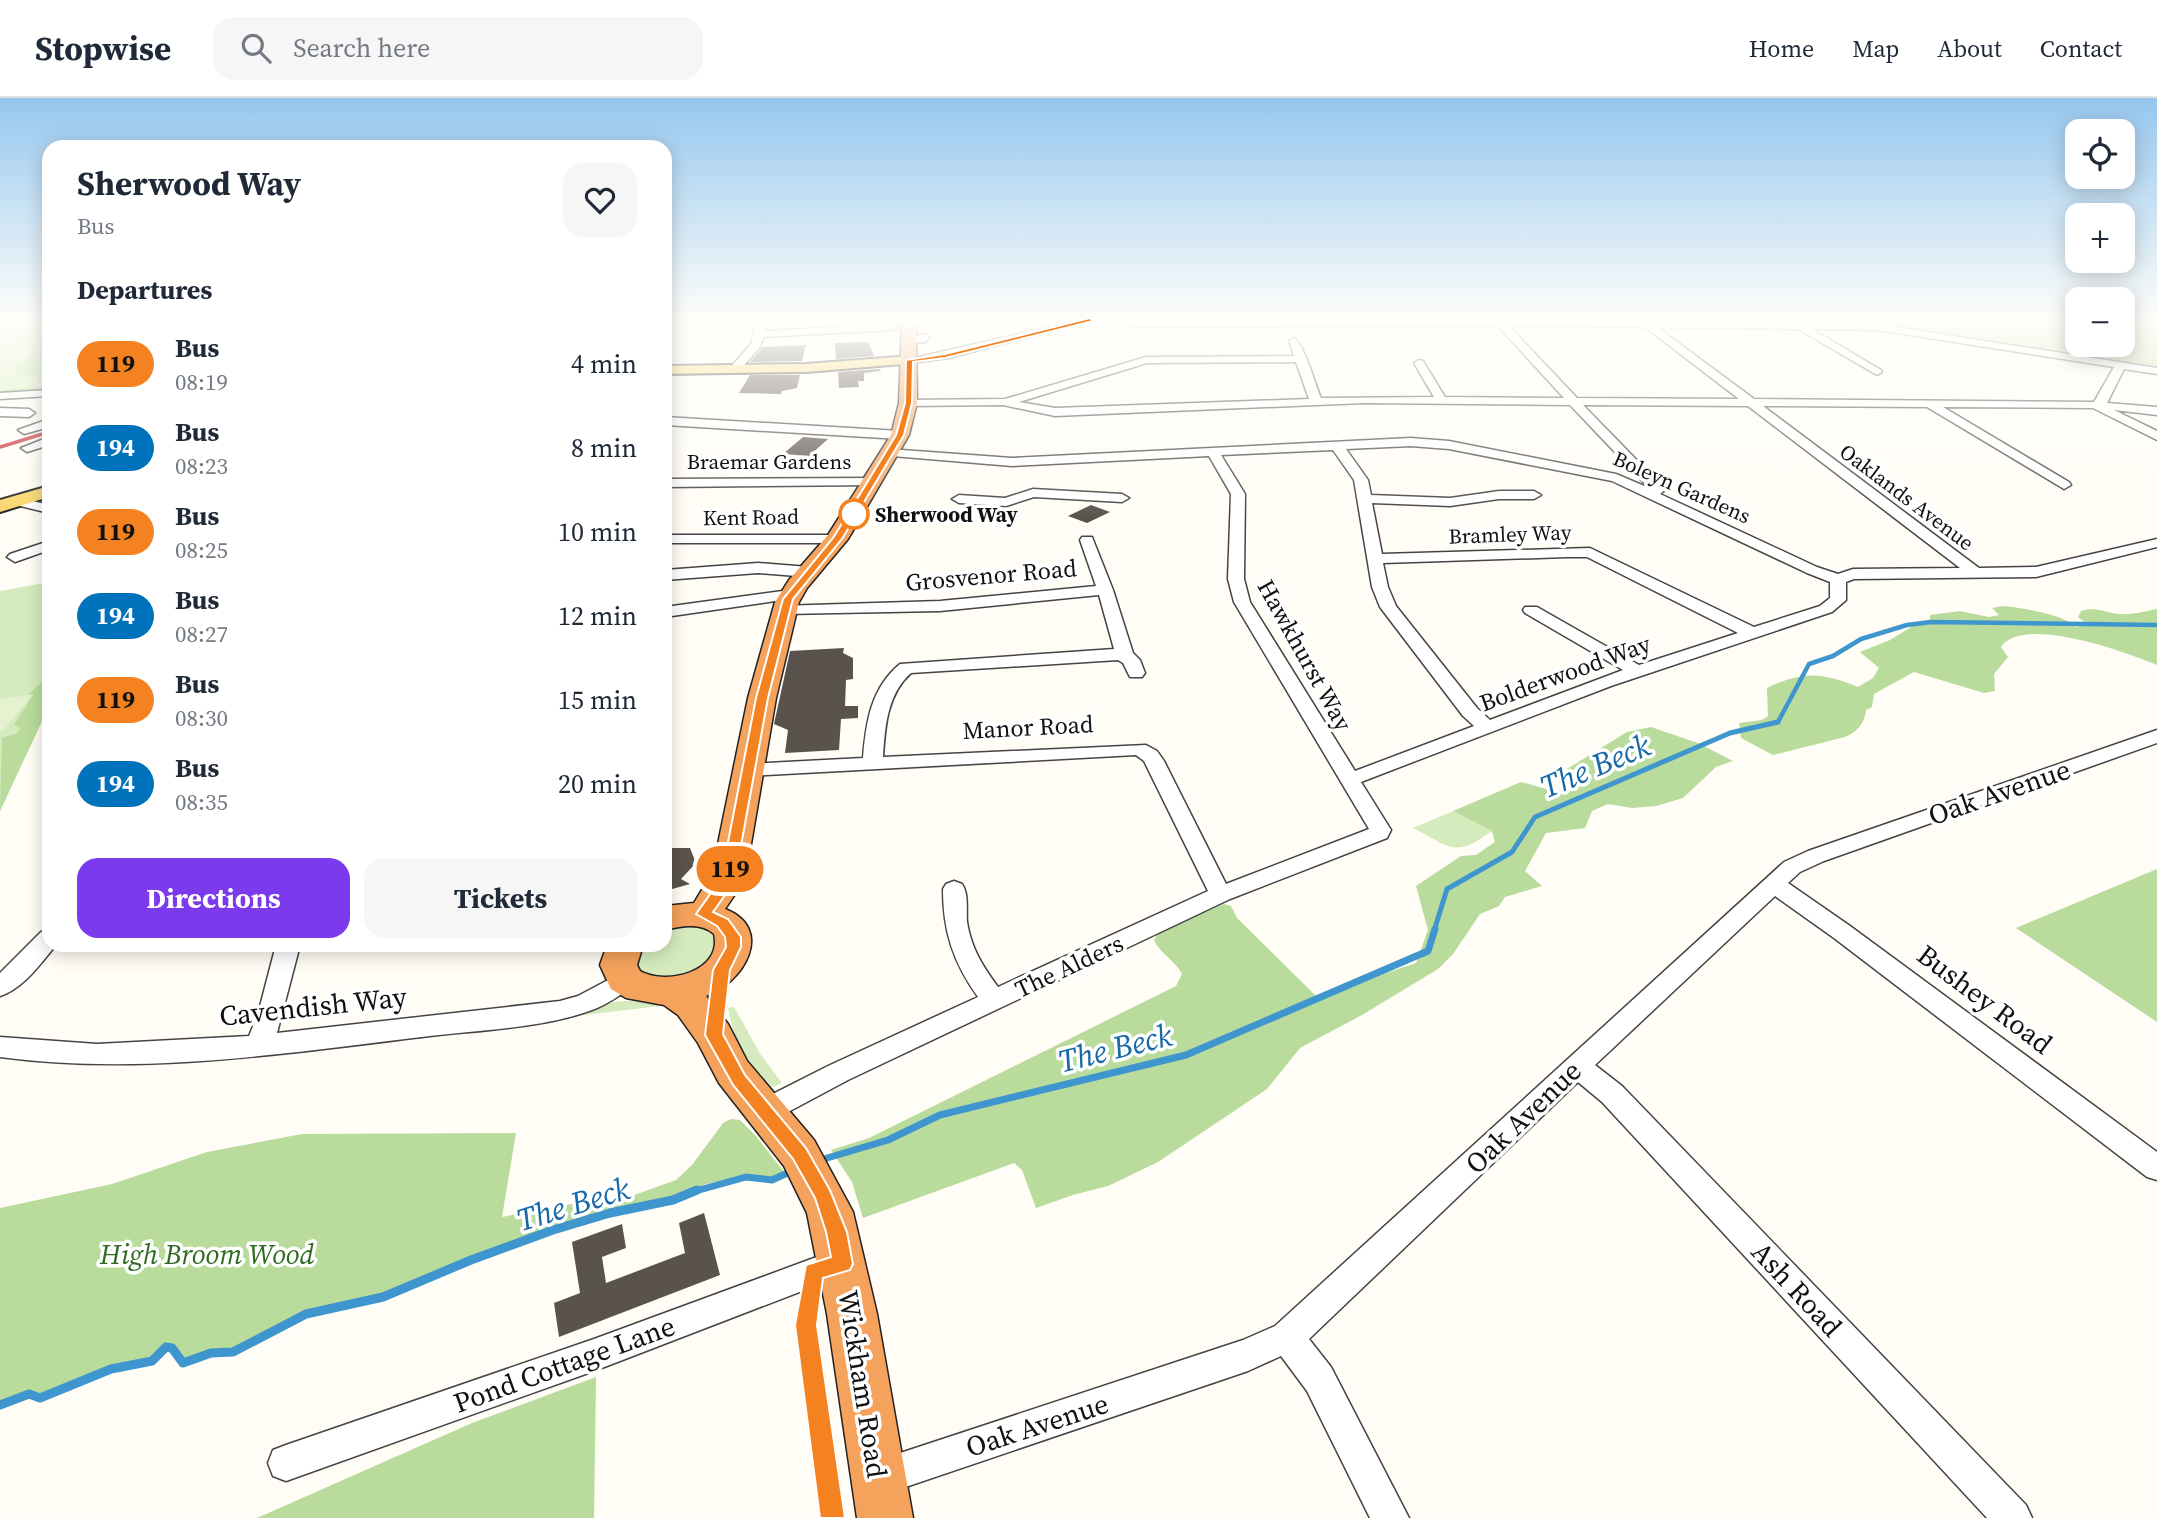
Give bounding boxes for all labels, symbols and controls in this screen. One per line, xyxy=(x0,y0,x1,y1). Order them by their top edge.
search box xyxy=(213,17,703,80)
text: Stopwise xyxy=(35,26,171,71)
icon: search xyxy=(237,29,275,67)
text: Search here xyxy=(293,30,430,66)
text: Home xyxy=(1749,32,1814,65)
text: Map xyxy=(1852,32,1899,65)
text: About xyxy=(1937,32,2002,65)
text: Contact xyxy=(2040,32,2122,65)
map controls xyxy=(2065,119,2135,357)
button: locate xyxy=(2065,119,2135,189)
text: Sherwood Way xyxy=(77,161,301,206)
button: heart xyxy=(563,163,637,237)
button: + xyxy=(2065,203,2135,273)
text: Bus xyxy=(77,210,114,242)
text: Departures xyxy=(77,272,212,308)
button: − xyxy=(2065,287,2135,357)
text: Bus xyxy=(175,330,219,366)
text: 4 min xyxy=(571,346,637,382)
text: 119 xyxy=(96,347,135,380)
text: 08:19 xyxy=(175,366,228,398)
text: Bus xyxy=(175,414,219,450)
text: 8 min xyxy=(571,430,637,466)
text: 194 xyxy=(96,431,135,464)
street label: Oaklands Avenue xyxy=(1834,437,1980,557)
street label: Boleyn Gardens xyxy=(1609,444,1755,530)
street label: Braemar Gardens xyxy=(687,447,851,476)
text: 08:23 xyxy=(175,450,228,482)
text: Bus xyxy=(175,498,219,534)
marker: Sherwood Way xyxy=(839,499,869,529)
place label: Sherwood Way xyxy=(875,500,1018,529)
street label: Kent Road xyxy=(703,502,799,532)
text: 10 min xyxy=(558,514,637,550)
text: 119 xyxy=(96,515,135,548)
street label: Bramley Way xyxy=(1448,517,1572,551)
text: 08:25 xyxy=(175,534,228,566)
street label: Grosvenor Road xyxy=(904,551,1078,599)
street label: Hawkhurst Way xyxy=(1250,573,1361,737)
text: Bus xyxy=(175,582,219,618)
text: 12 min xyxy=(558,598,637,634)
text: 194 xyxy=(96,599,135,632)
text: 08:27 xyxy=(175,618,228,650)
street label: Bolderwood Way xyxy=(1475,627,1656,719)
text: Bus xyxy=(175,666,219,702)
text: 15 min xyxy=(558,682,637,718)
text: 119 xyxy=(96,683,135,716)
text: 08:30 xyxy=(175,702,228,734)
street label: Manor Road xyxy=(962,707,1095,747)
water label: The Beck xyxy=(1533,723,1658,809)
text: Bus xyxy=(175,750,219,786)
street label: Oak Avenue xyxy=(1923,750,2075,834)
text: 20 min xyxy=(558,766,637,802)
text: 194 xyxy=(96,767,135,800)
text: 08:35 xyxy=(175,786,228,818)
line badge: 119 xyxy=(690,846,770,892)
text: 119 xyxy=(710,852,750,885)
button: Directions xyxy=(77,858,350,938)
button: Tickets xyxy=(364,858,637,938)
street label: The Alders xyxy=(1009,927,1129,1005)
street label: Bushey Road xyxy=(1910,936,2061,1063)
street label: Cavendish Way xyxy=(217,977,409,1035)
water label: The Beck xyxy=(1053,1012,1177,1083)
street label: Oak Avenue xyxy=(1457,1052,1589,1182)
water label: The Beck xyxy=(511,1166,636,1242)
street label: Ash Road xyxy=(1743,1233,1851,1345)
park label: High Broom Wood xyxy=(99,1235,315,1273)
street label: Wickham Road xyxy=(829,1287,897,1481)
street label: Pond Cottage Lane xyxy=(448,1306,680,1422)
street label: Oak Avenue xyxy=(961,1384,1113,1466)

